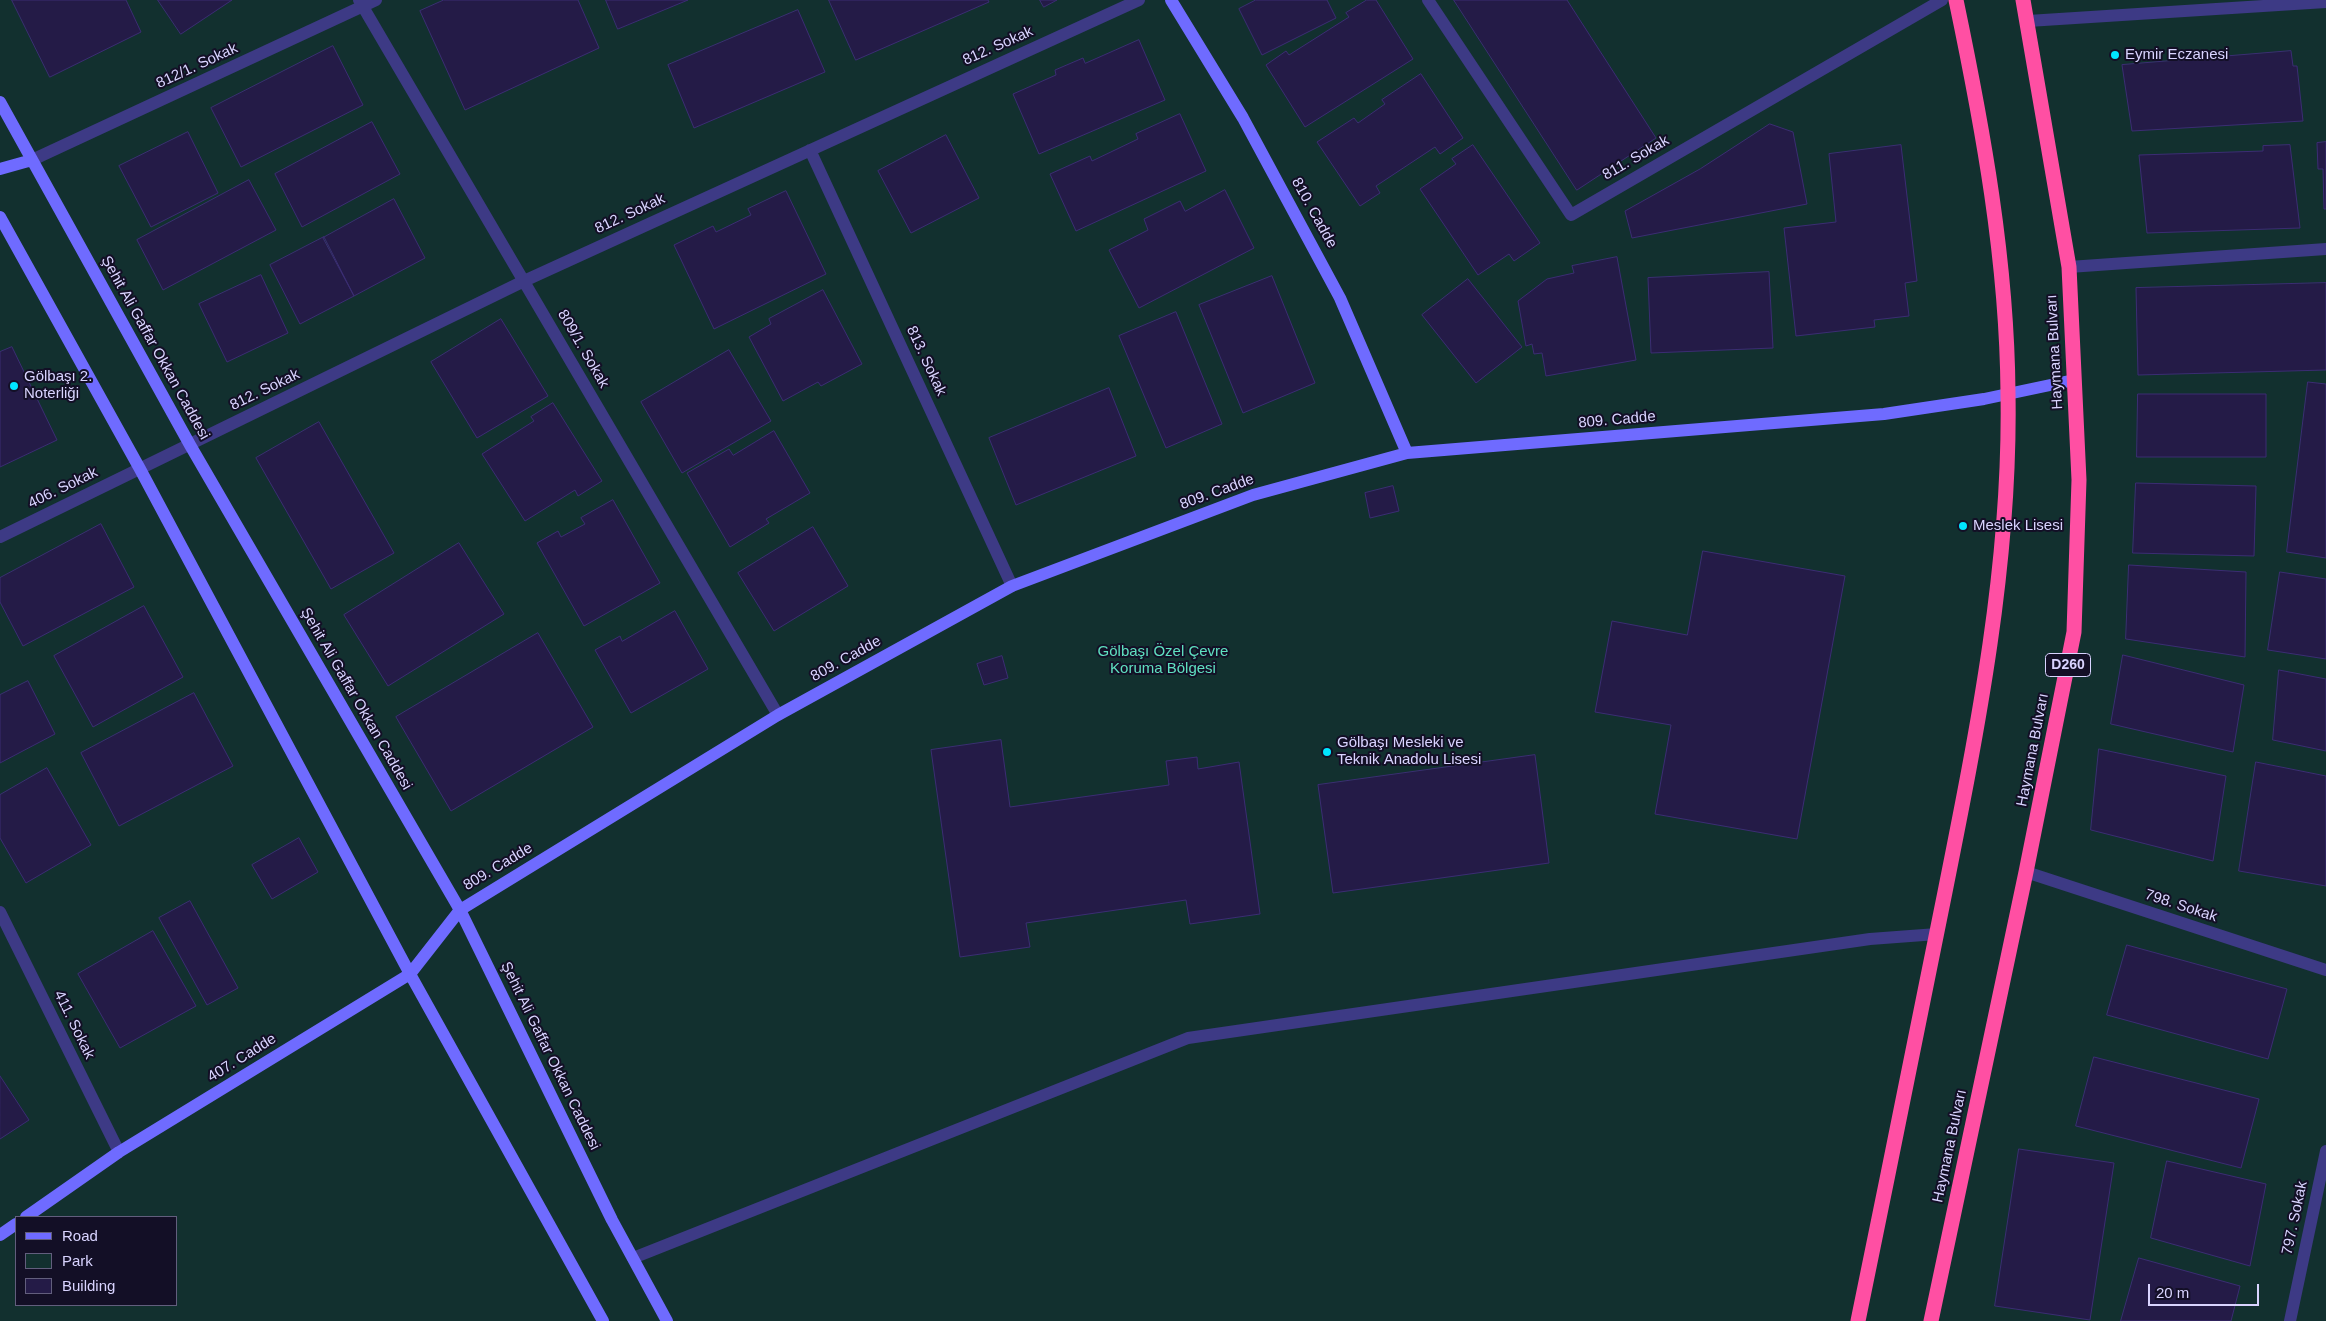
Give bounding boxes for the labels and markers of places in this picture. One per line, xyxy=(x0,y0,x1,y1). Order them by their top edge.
place label: Eymir Eczanesi xyxy=(2125,46,2228,64)
marker: Eymir Eczanesi xyxy=(2109,49,2121,61)
place label: Gölbaşı 2. Noterliği xyxy=(24,368,92,403)
marker: Gölbaşı 2. Noterliği xyxy=(8,380,20,392)
place label: Meslek Lisesi xyxy=(1973,517,2063,535)
marker: Meslek Lisesi xyxy=(1957,520,1969,532)
place label: Gölbaşı Mesleki ve Teknik Anadolu Lisesi xyxy=(1337,734,1481,769)
marker: Gölbaşı Mesleki ve Teknik Anadolu Lisesi xyxy=(1321,746,1333,758)

